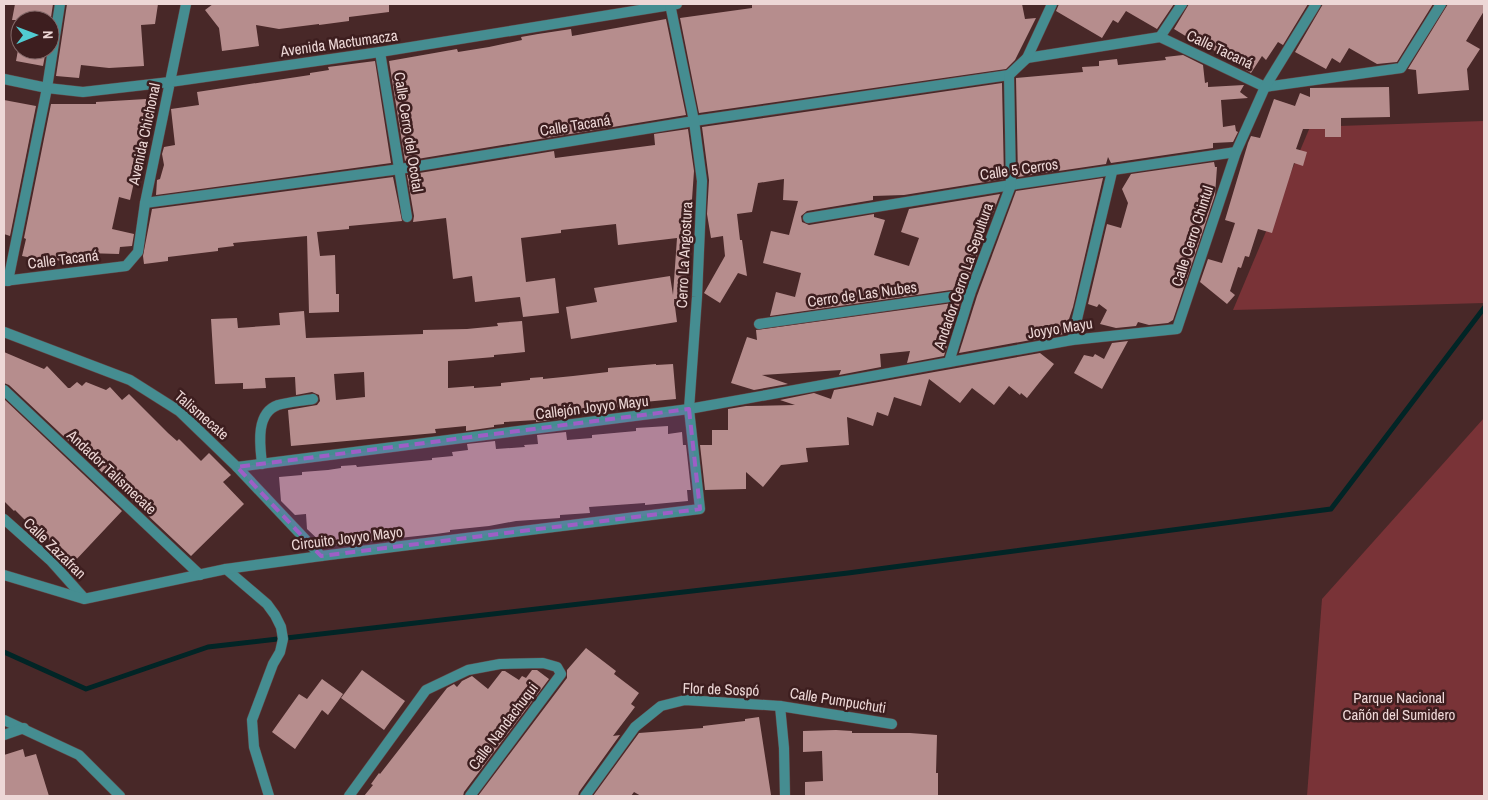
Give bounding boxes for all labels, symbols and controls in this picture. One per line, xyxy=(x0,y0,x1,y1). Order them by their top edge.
north arrow xyxy=(10,10,60,60)
street label: Avenida Mactumacza xyxy=(278,24,399,62)
street label: Calle Tacaná xyxy=(1183,24,1257,74)
text: N xyxy=(39,30,57,39)
street label: Calle Cerro del Ocotal xyxy=(389,71,429,193)
street label: Avenida Chichonal xyxy=(123,81,165,188)
street label: Calle Tacaná xyxy=(538,109,612,141)
street label: Calle 5 Cerros xyxy=(979,153,1059,185)
street label: Calle Cerro Chintul xyxy=(1166,183,1218,289)
street label: Andador Cerro La Sepultura xyxy=(928,200,998,353)
street label: Cerro La Angostura xyxy=(671,201,697,309)
street label: Calle Tacaná xyxy=(26,244,100,274)
street label: Cerro de Las Nubes xyxy=(806,276,918,312)
street label: Joyyo Mayu xyxy=(1026,312,1094,344)
street label: Talismecate xyxy=(170,385,234,445)
street label: Callejón Joyyo Mayu xyxy=(534,390,650,424)
street label: Andador Talismecate xyxy=(62,424,162,519)
street label: Calle Zazafran xyxy=(19,513,91,583)
street label: Circuito Joyyo Mayo xyxy=(290,521,404,555)
street label: Flor de Sospó xyxy=(682,677,760,701)
street label: Calle Nandachuqui xyxy=(463,678,543,774)
street label: Calle Pumpuchuti xyxy=(788,682,888,718)
park label: Parque Nacional Cañón del Sumidero xyxy=(1343,687,1456,725)

